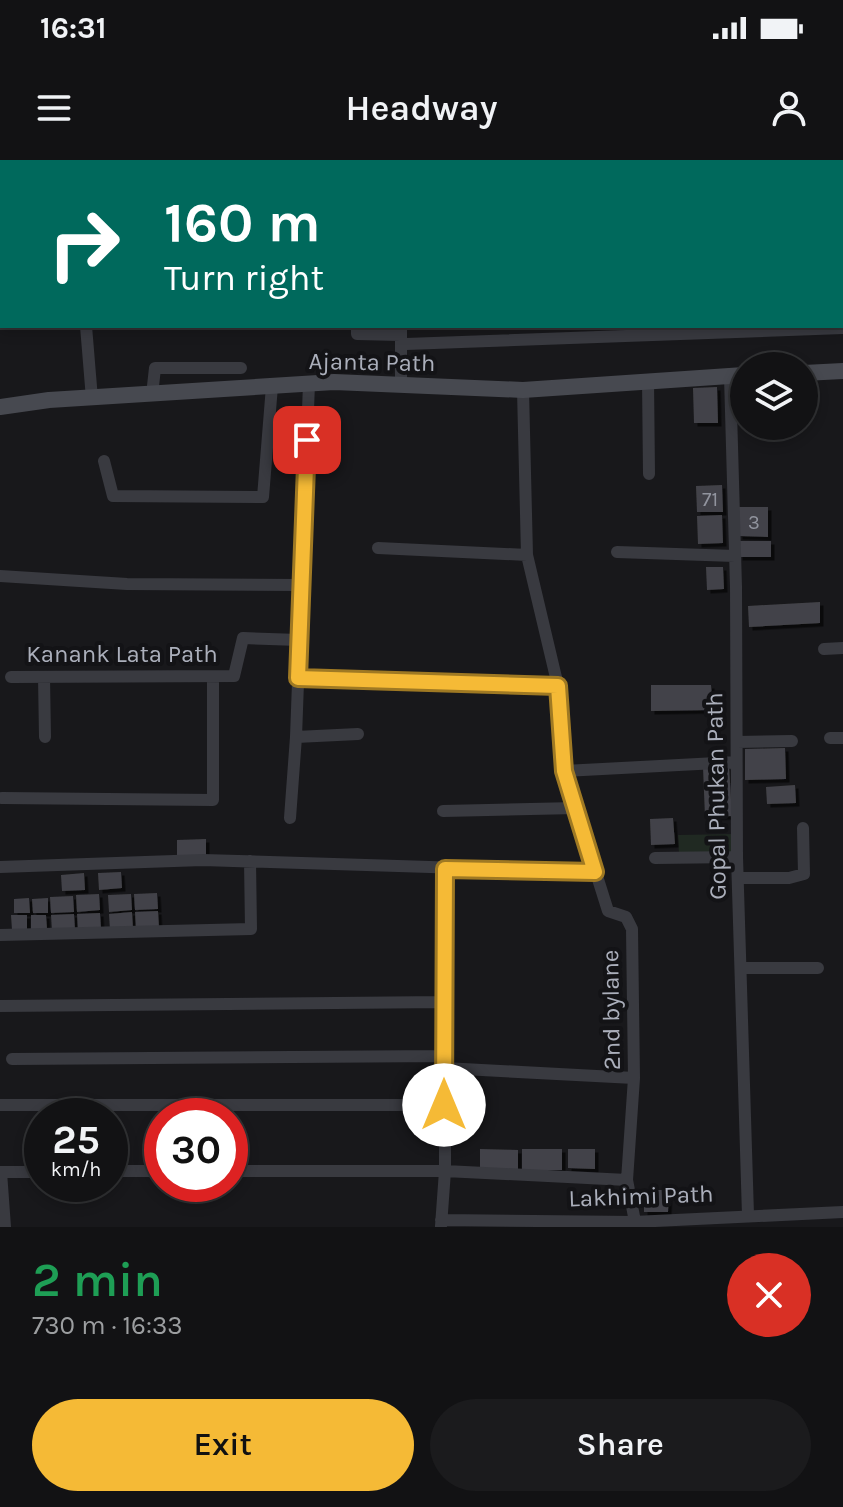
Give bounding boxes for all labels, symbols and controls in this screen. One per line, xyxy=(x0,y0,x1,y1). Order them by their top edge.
text: 16:31 xyxy=(40,10,106,46)
icon: menu xyxy=(32,86,76,130)
icon: person xyxy=(767,86,811,130)
text: Headway xyxy=(346,87,497,129)
text: 160 m xyxy=(164,190,321,255)
icon: right xyxy=(32,192,136,296)
text: Turn right xyxy=(164,257,324,299)
street label: Ajanta Path xyxy=(308,347,436,377)
map controls xyxy=(730,352,818,440)
button: layers xyxy=(730,352,818,440)
pin xyxy=(273,406,341,474)
icon: arrive xyxy=(285,418,329,462)
house number: 71 xyxy=(702,488,718,511)
house number: 3 xyxy=(748,511,760,534)
street label: Kanank Lata Path xyxy=(26,640,218,668)
street label: Gopal Phukan Path xyxy=(700,692,732,900)
street label: 2nd bylane xyxy=(596,950,626,1070)
position arrow xyxy=(402,1063,486,1147)
speed limit sign: 30 xyxy=(144,1098,248,1202)
text: 25 xyxy=(52,1116,100,1163)
text: km/h xyxy=(51,1158,101,1181)
street label: Lakhimi Path xyxy=(568,1179,714,1213)
text: 2 min xyxy=(32,1252,163,1308)
button: close xyxy=(727,1253,811,1337)
text: 730 m · 16:33 xyxy=(32,1310,183,1341)
button: Exit xyxy=(32,1399,414,1491)
button: Share xyxy=(430,1399,811,1491)

